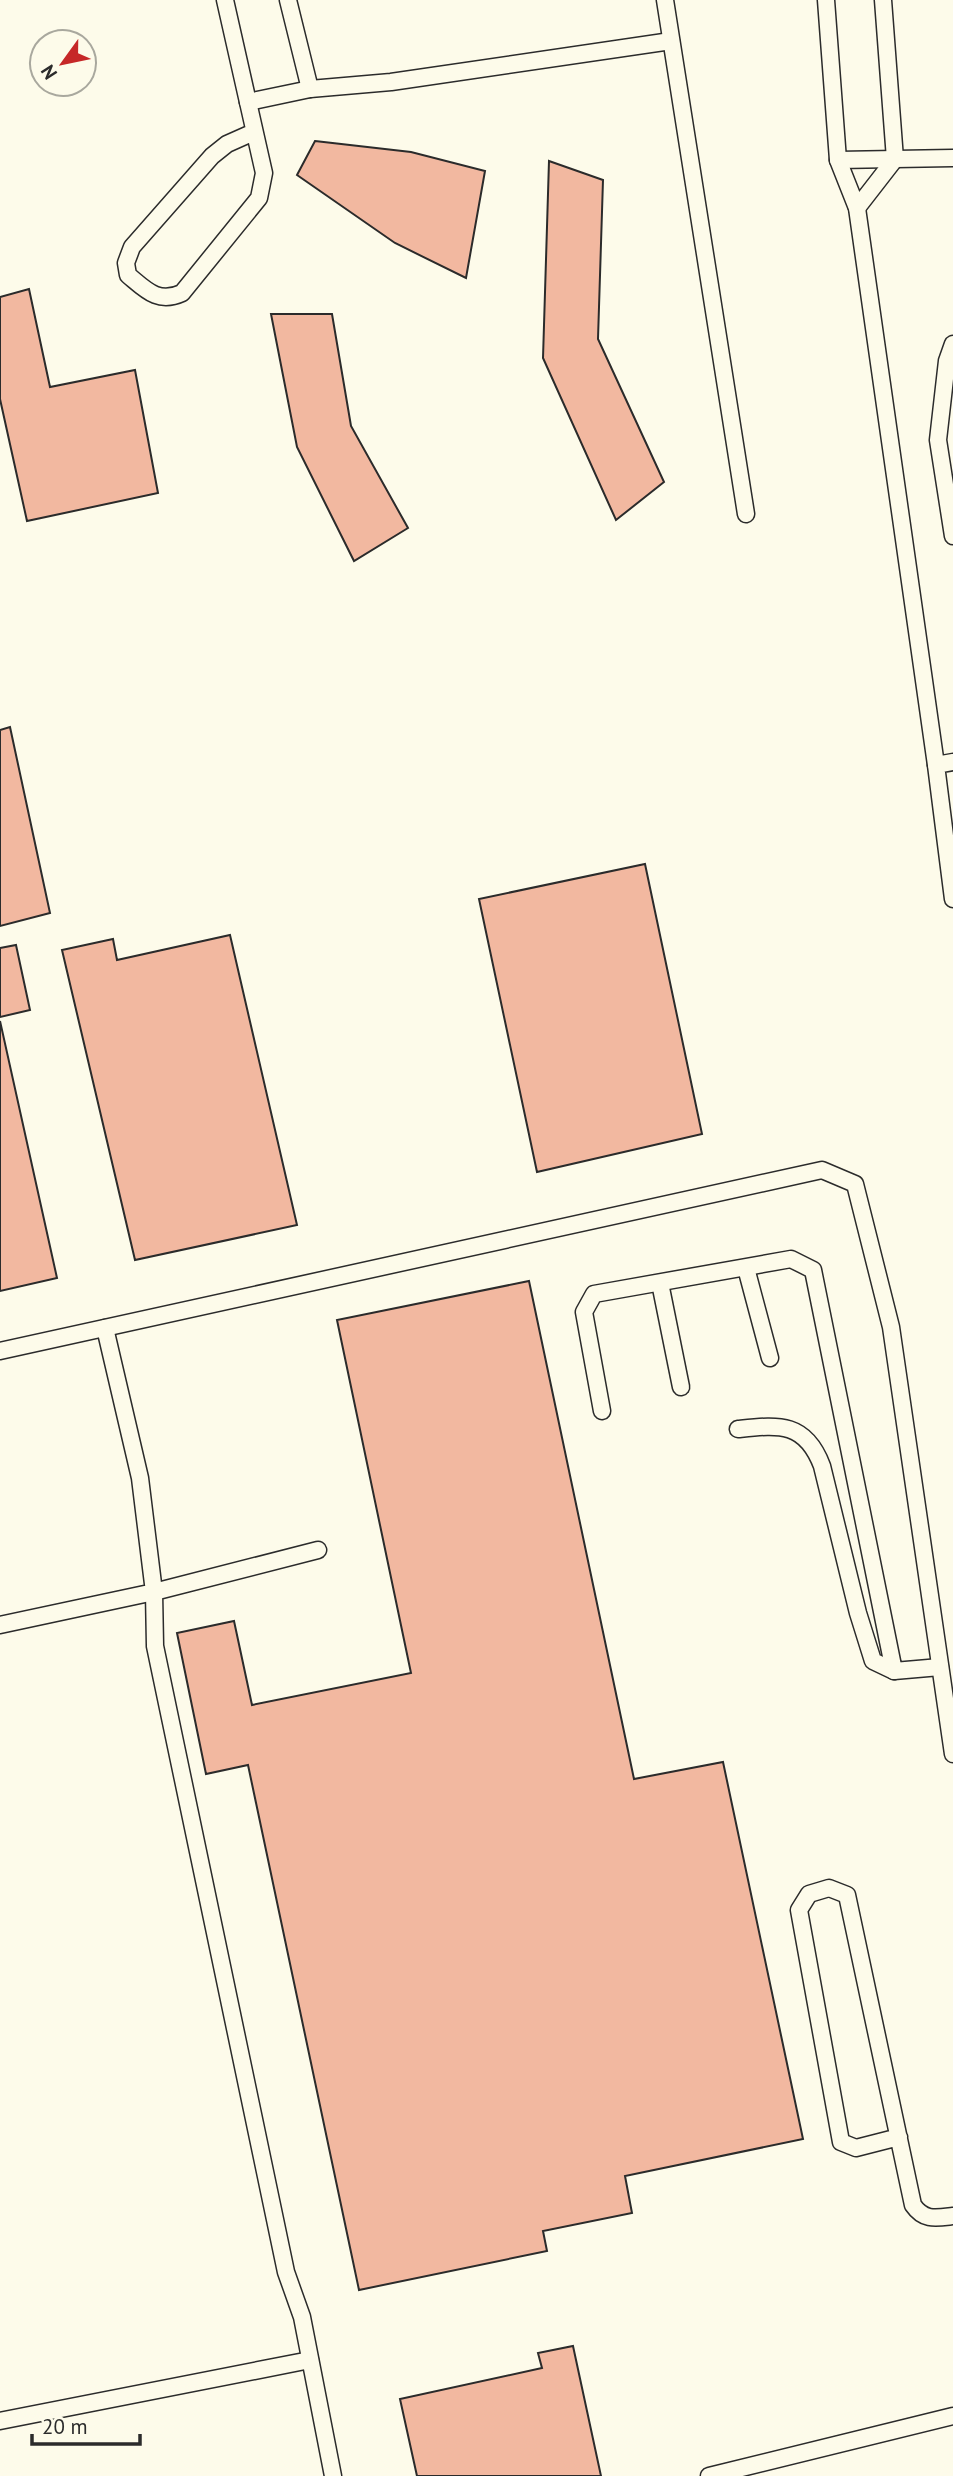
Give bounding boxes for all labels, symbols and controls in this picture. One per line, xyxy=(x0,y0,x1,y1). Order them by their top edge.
north arrow xyxy=(28,28,98,98)
text: N xyxy=(35,60,62,84)
scale bar xyxy=(32,2402,140,2446)
text: 20 m xyxy=(42,2413,88,2440)

